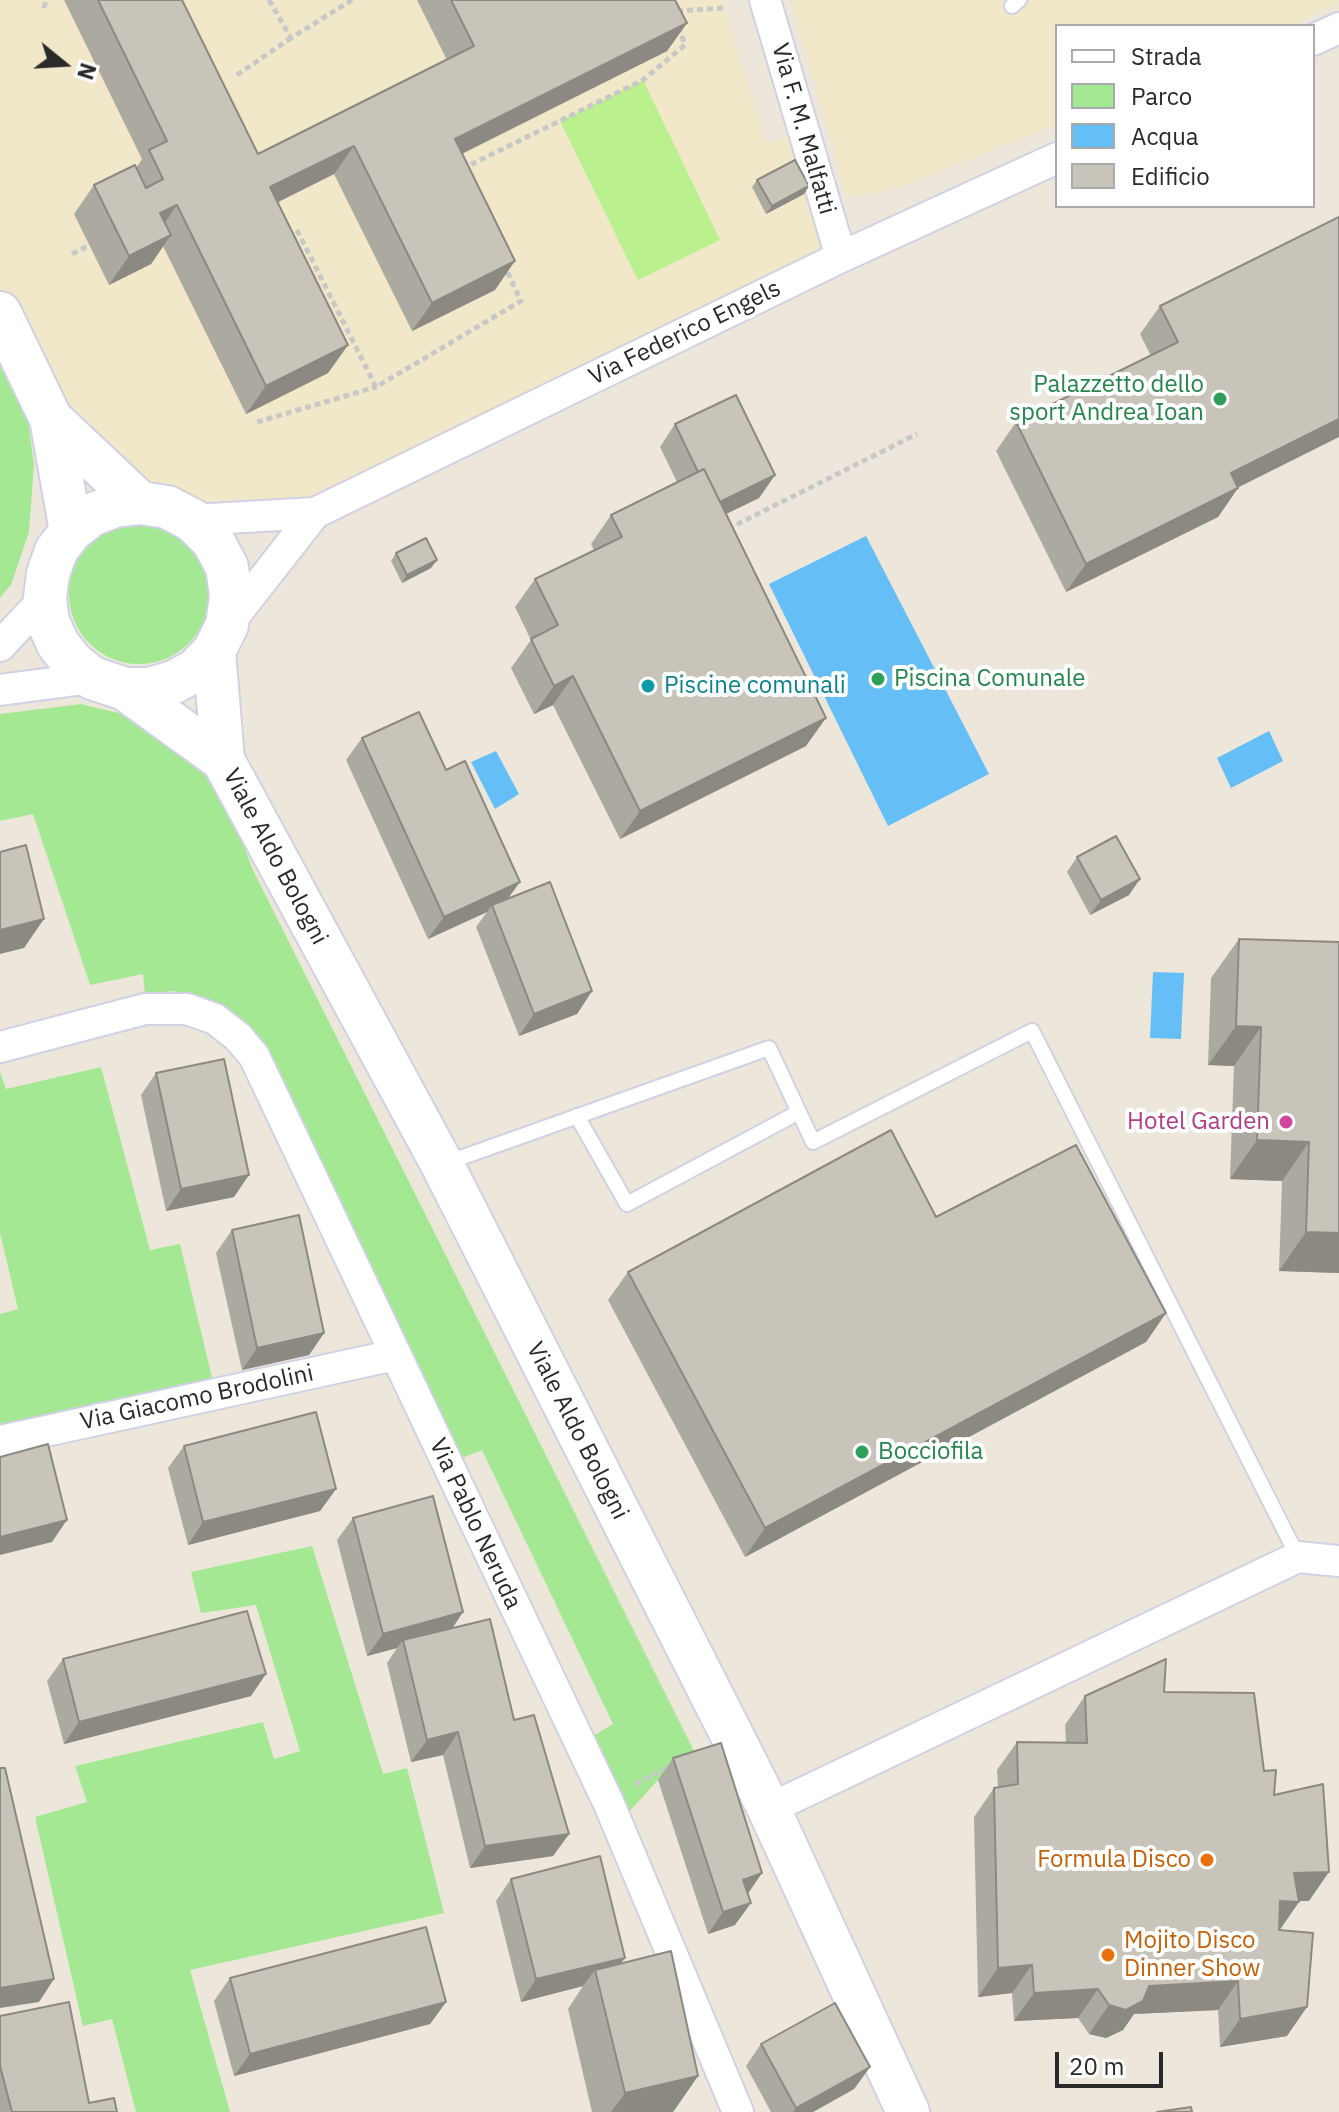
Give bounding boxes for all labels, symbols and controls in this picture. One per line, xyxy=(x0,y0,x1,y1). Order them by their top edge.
north arrow xyxy=(24,24,104,104)
legend xyxy=(1055,24,1315,208)
street label: Via F. M. Malfatti xyxy=(765,40,841,218)
text: Strada xyxy=(1131,40,1202,72)
text: N xyxy=(71,60,104,84)
text: Parco xyxy=(1131,80,1192,112)
text: Acqua xyxy=(1131,120,1199,152)
text: Edificio xyxy=(1131,160,1210,192)
street label: Via Federico Engels xyxy=(585,274,785,392)
place label: Palazzetto dello sport Andrea Ioan xyxy=(1009,371,1204,427)
marker: Palazzetto dello sport Andrea Ioan xyxy=(1211,390,1229,408)
place label: Piscina Comunale xyxy=(894,665,1085,693)
marker: Piscina Comunale xyxy=(869,670,887,688)
place label: Piscine comunali xyxy=(664,672,846,700)
marker: Piscine comunali xyxy=(639,677,657,695)
street label: Viale Aldo Bologni xyxy=(216,764,334,950)
place label: Hotel Garden xyxy=(1127,1108,1270,1136)
marker: Hotel Garden xyxy=(1277,1113,1295,1131)
street label: Viale Aldo Bologni xyxy=(520,1338,634,1524)
street label: Via Giacomo Brodolini xyxy=(78,1359,316,1437)
street label: Via Pablo Neruda xyxy=(423,1434,527,1614)
place label: Bocciofila xyxy=(878,1438,983,1466)
marker: Bocciofila xyxy=(853,1443,871,1461)
place label: Formula Disco xyxy=(1037,1846,1191,1874)
marker: Formula Disco xyxy=(1198,1851,1216,1869)
place label: Mojito Disco Dinner Show xyxy=(1124,1927,1260,1983)
marker: Mojito Disco Dinner Show xyxy=(1099,1946,1117,1964)
scale bar xyxy=(1059,2036,1167,2086)
text: 20 m xyxy=(1069,2050,1124,2082)

